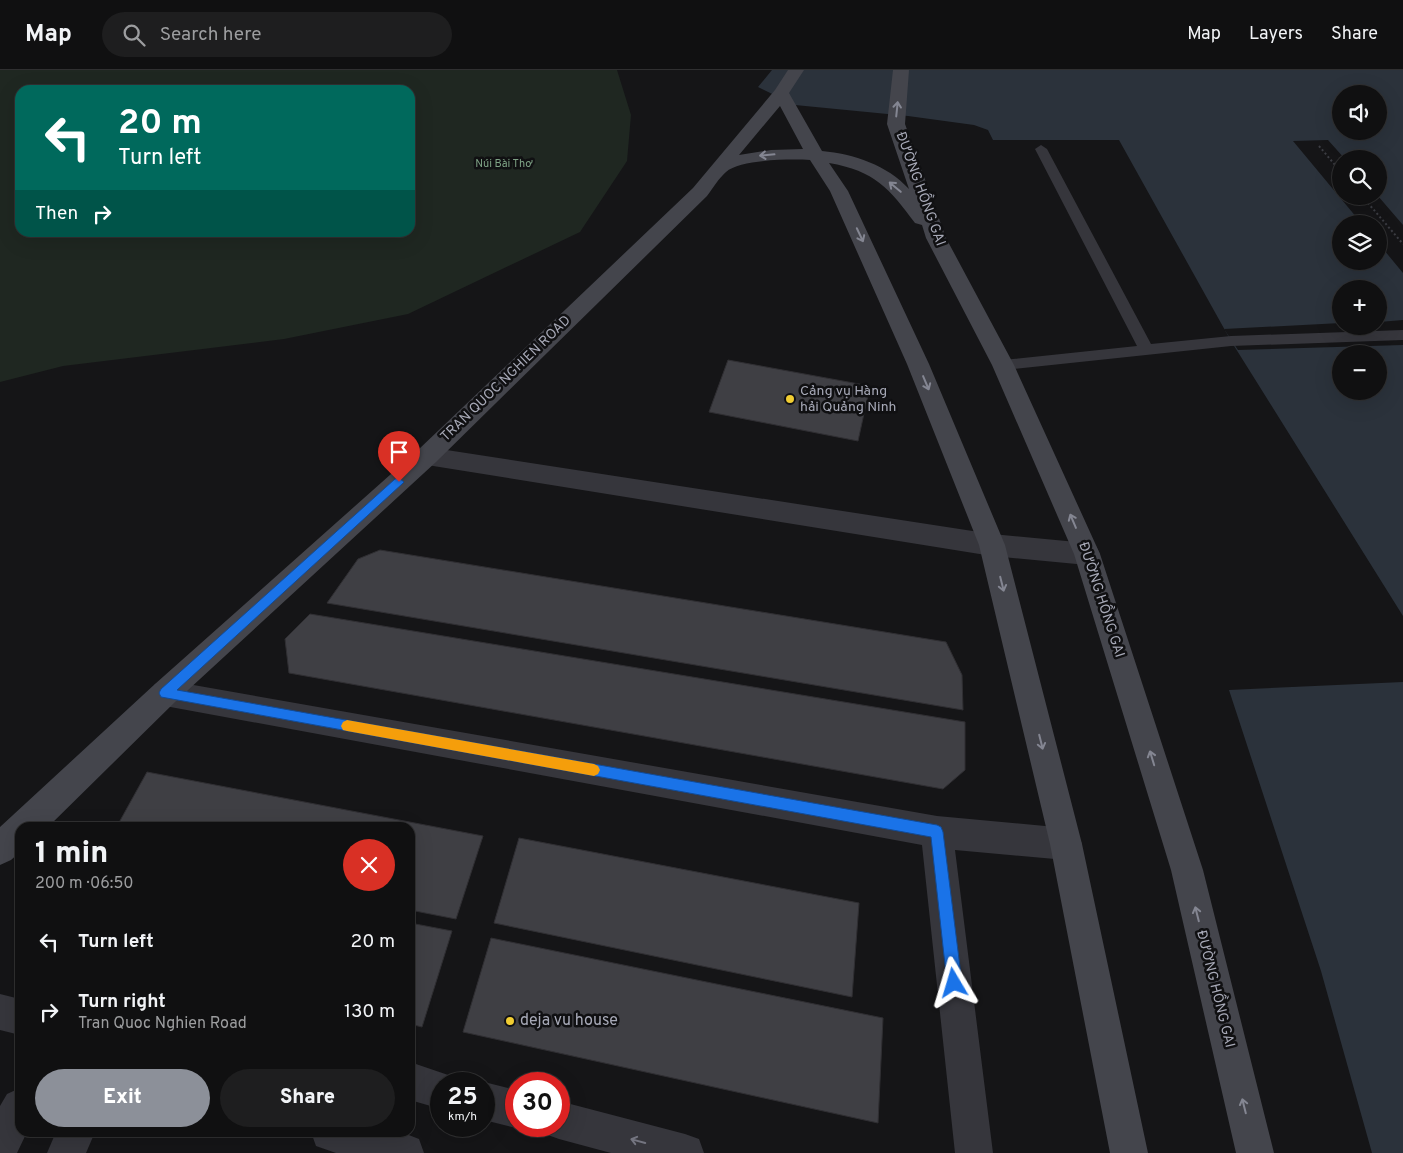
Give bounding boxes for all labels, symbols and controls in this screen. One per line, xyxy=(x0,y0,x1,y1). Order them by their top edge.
search box xyxy=(102,12,452,57)
text: Map xyxy=(25,20,72,50)
icon: search xyxy=(120,21,148,49)
text: Search here xyxy=(160,23,261,47)
text: Map xyxy=(1187,23,1221,46)
text: Layers xyxy=(1249,23,1303,46)
text: Share xyxy=(1331,23,1378,46)
map controls xyxy=(1332,85,1387,400)
button: sound xyxy=(1332,85,1387,140)
one-way arrow xyxy=(893,101,902,117)
text: 20 m xyxy=(118,102,202,146)
icon: left xyxy=(35,105,100,170)
street label: ĐƯỜNG HỒNG GAI xyxy=(891,129,951,248)
text: Turn left xyxy=(118,145,201,172)
button: search xyxy=(1332,150,1387,205)
one-way arrow xyxy=(760,151,776,160)
park label: Núi Bài Thơ xyxy=(475,157,533,171)
one-way arrow xyxy=(888,181,901,192)
icon: right xyxy=(88,200,116,228)
text: Then xyxy=(35,202,78,226)
button: layers xyxy=(1332,215,1387,270)
one-way arrow xyxy=(855,227,865,242)
button: + xyxy=(1332,280,1387,335)
street label: TRAN QUOC NGHIEN ROAD xyxy=(437,312,575,446)
button: − xyxy=(1332,345,1387,400)
one-way arrow xyxy=(922,375,932,390)
place label: Cảng vụ Hàng hải Quảng Ninh xyxy=(800,383,896,416)
marker: Cảng vụ Hàng hải Quảng Ninh xyxy=(784,393,796,405)
pin xyxy=(378,431,420,482)
icon: arrive xyxy=(385,438,413,466)
one-way arrow xyxy=(1068,514,1078,529)
street label: ĐƯỜNG HỒNG GAI xyxy=(1074,539,1131,660)
one-way arrow xyxy=(998,576,1007,592)
one-way arrow xyxy=(1037,733,1046,749)
one-way arrow xyxy=(1146,750,1156,766)
text: 1 min xyxy=(35,836,108,873)
button: close xyxy=(343,839,395,891)
text: 200 m · 06:50 xyxy=(35,874,134,894)
one-way arrow xyxy=(1192,906,1201,922)
icon: left xyxy=(35,928,63,956)
street label: ĐƯỜNG HỒNG GAI xyxy=(1192,928,1241,1049)
text: Turn left xyxy=(78,930,154,954)
text: 20 m xyxy=(351,930,395,954)
position arrow xyxy=(927,956,979,1008)
text: Turn right xyxy=(78,990,166,1014)
icon: right xyxy=(35,998,63,1026)
text: 130 m xyxy=(344,1000,395,1024)
place label: deja vu house xyxy=(520,1011,618,1031)
text: Tran Quoc Nghien Road xyxy=(78,1014,247,1034)
marker: deja vu house xyxy=(504,1015,516,1027)
button: Exit xyxy=(35,1069,210,1127)
button: Share xyxy=(220,1069,395,1127)
speed limit sign: 30 xyxy=(505,1072,570,1137)
text: 25 xyxy=(447,1082,478,1114)
one-way arrow xyxy=(1239,1098,1248,1114)
text: km/h xyxy=(448,1109,477,1125)
one-way arrow xyxy=(631,1136,647,1145)

